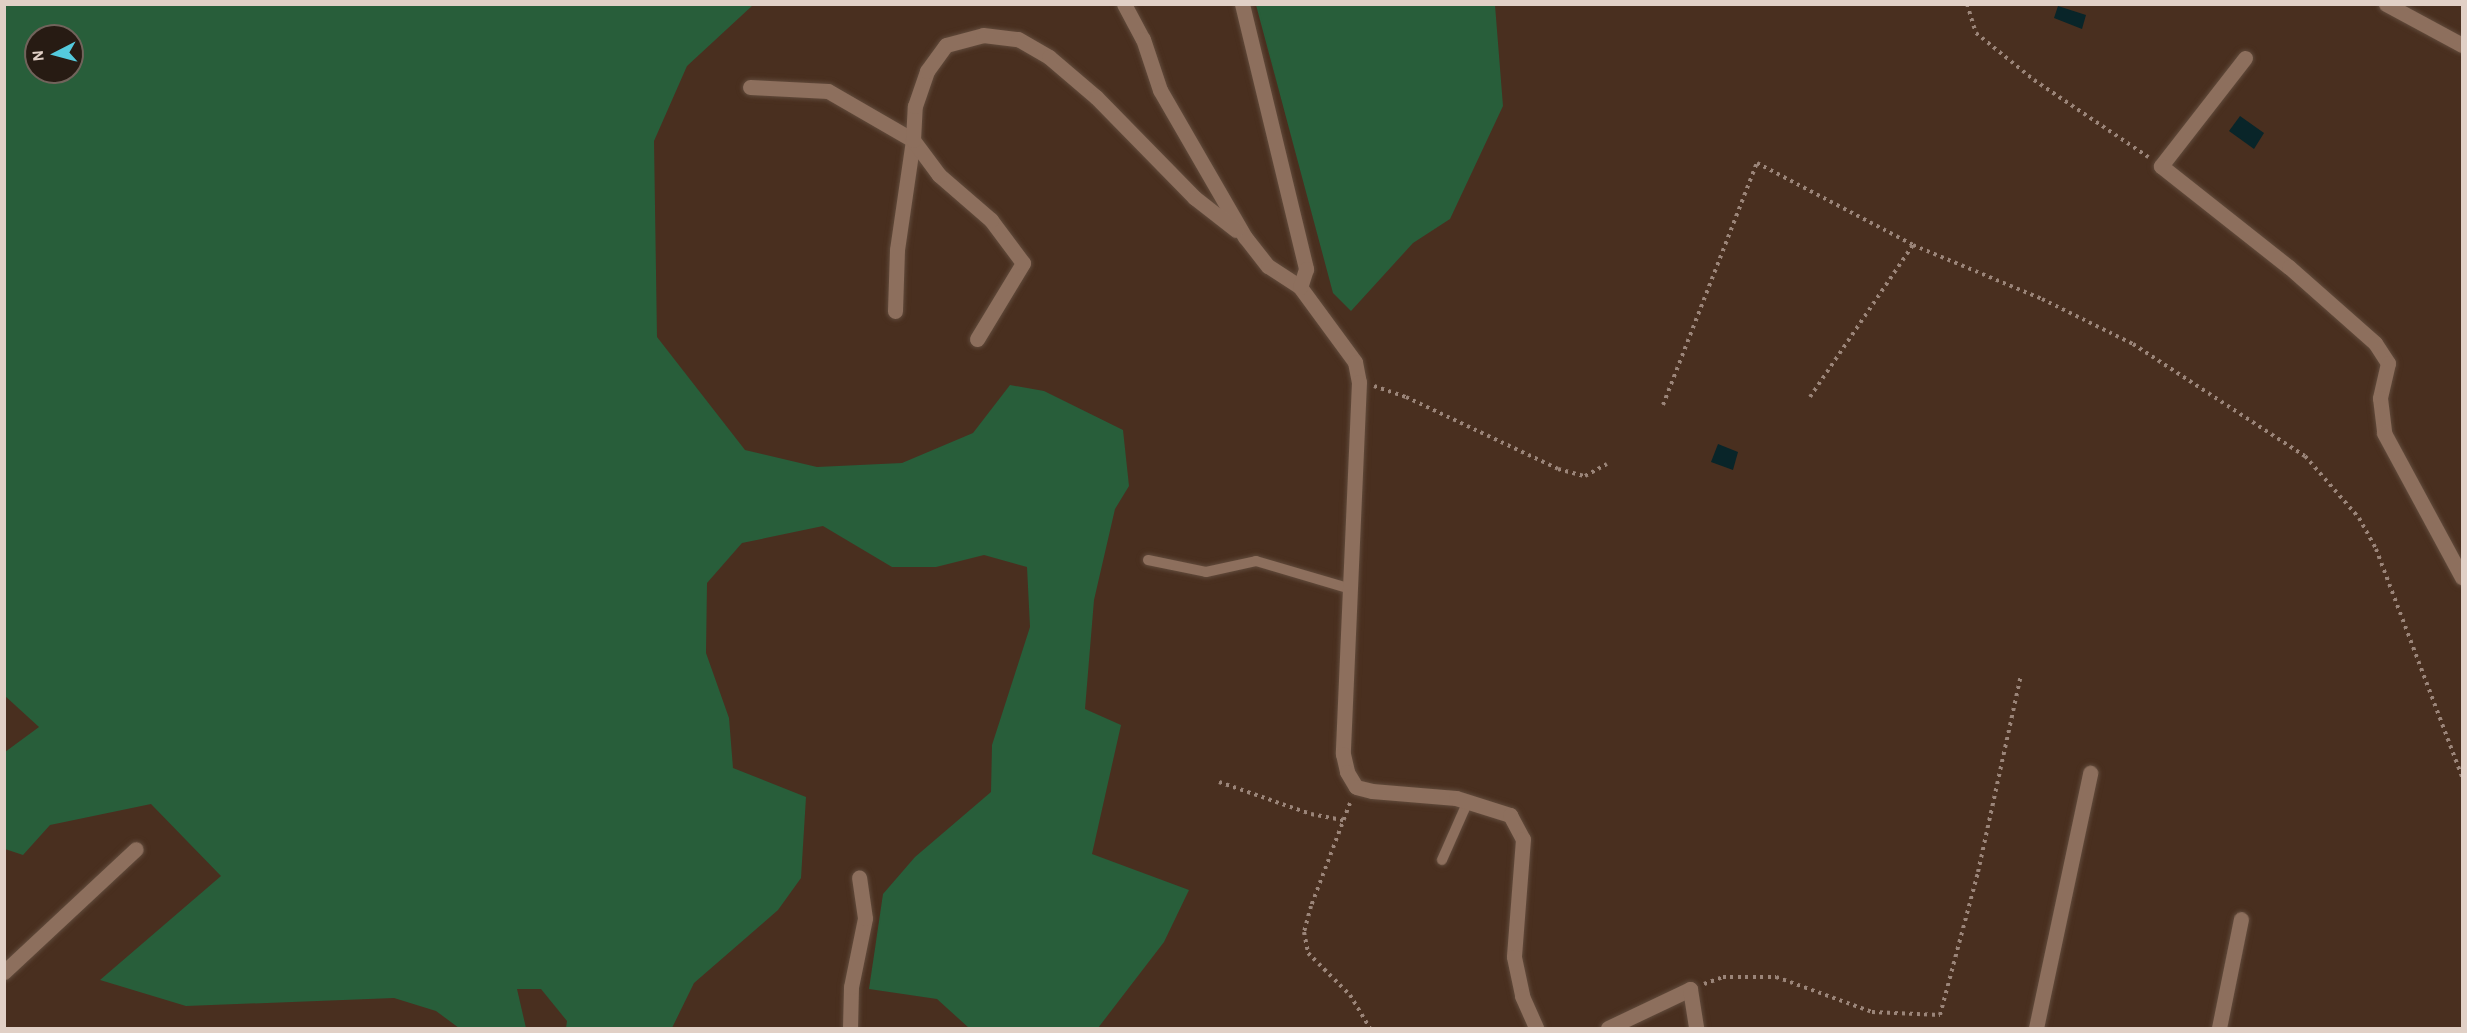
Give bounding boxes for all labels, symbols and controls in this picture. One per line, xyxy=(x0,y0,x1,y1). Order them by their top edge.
north arrow xyxy=(24,24,84,84)
text: N xyxy=(30,49,47,62)

